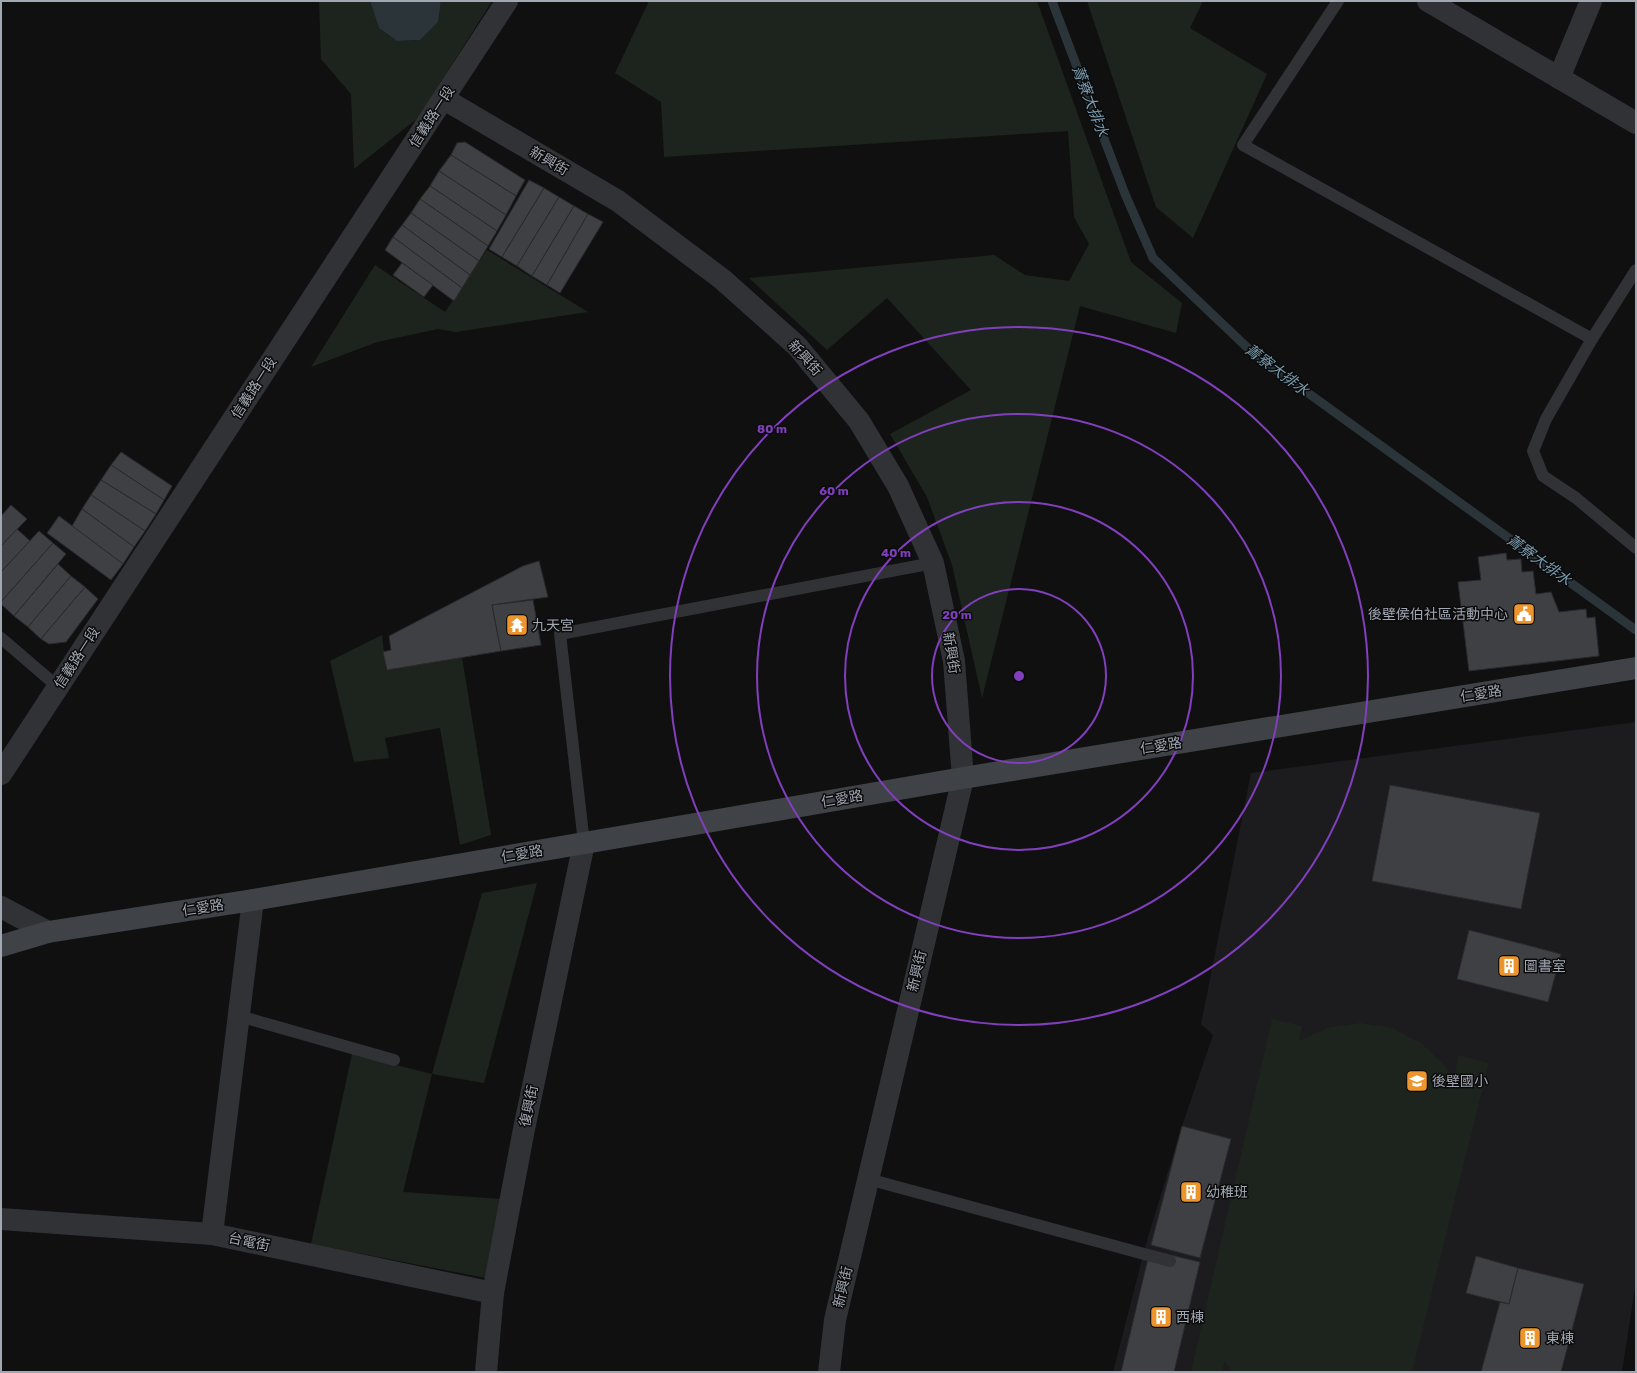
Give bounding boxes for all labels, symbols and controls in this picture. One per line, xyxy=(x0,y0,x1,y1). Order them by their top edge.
water label: 菁寮大排水 xyxy=(1068,63,1112,140)
street label: 信義路一段 xyxy=(406,83,458,151)
street label: 新興街 xyxy=(527,143,571,179)
street label: 新興街 xyxy=(785,337,825,379)
water label: 菁寮大排水 xyxy=(1242,340,1313,400)
street label: 信義路一段 xyxy=(228,354,280,422)
text: 80 m xyxy=(757,422,787,436)
text: 60 m xyxy=(819,484,849,498)
water label: 菁寮大排水 xyxy=(1503,531,1575,590)
text: 40 m xyxy=(881,546,911,560)
public building icon: 後壁侯伯社區活動中心 xyxy=(1511,601,1537,627)
place label: 後壁侯伯社區活動中心 xyxy=(1368,606,1508,623)
text: 20 m xyxy=(942,608,972,622)
temple icon: 九天宮 xyxy=(504,612,530,638)
place label: 九天宮 xyxy=(532,617,574,634)
street label: 信義路一段 xyxy=(51,624,103,692)
street label: 新興街 xyxy=(939,631,963,675)
centre of rings xyxy=(1012,669,1026,683)
street label: 仁愛路 xyxy=(1459,682,1503,706)
street label: 仁愛路 xyxy=(1139,734,1183,758)
street label: 仁愛路 xyxy=(820,787,864,811)
street label: 仁愛路 xyxy=(500,842,544,866)
street label: 仁愛路 xyxy=(181,896,225,920)
street label: 新興街 xyxy=(904,949,930,993)
building icon: 圖書室 xyxy=(1496,953,1522,979)
place label: 圖書室 xyxy=(1524,958,1566,975)
school or university icon: 後壁國小 xyxy=(1404,1068,1430,1094)
place label: 後壁國小 xyxy=(1432,1073,1488,1090)
street label: 復興街 xyxy=(516,1084,542,1128)
building icon: 幼稚班 xyxy=(1178,1179,1204,1205)
place label: 幼稚班 xyxy=(1206,1184,1248,1201)
street label: 台電街 xyxy=(227,1229,271,1255)
street label: 新興街 xyxy=(830,1265,856,1309)
building icon: 西棟 xyxy=(1148,1304,1174,1330)
place label: 西棟 xyxy=(1176,1309,1204,1326)
building icon: 東棟 xyxy=(1517,1325,1543,1351)
place label: 東棟 xyxy=(1546,1330,1574,1347)

